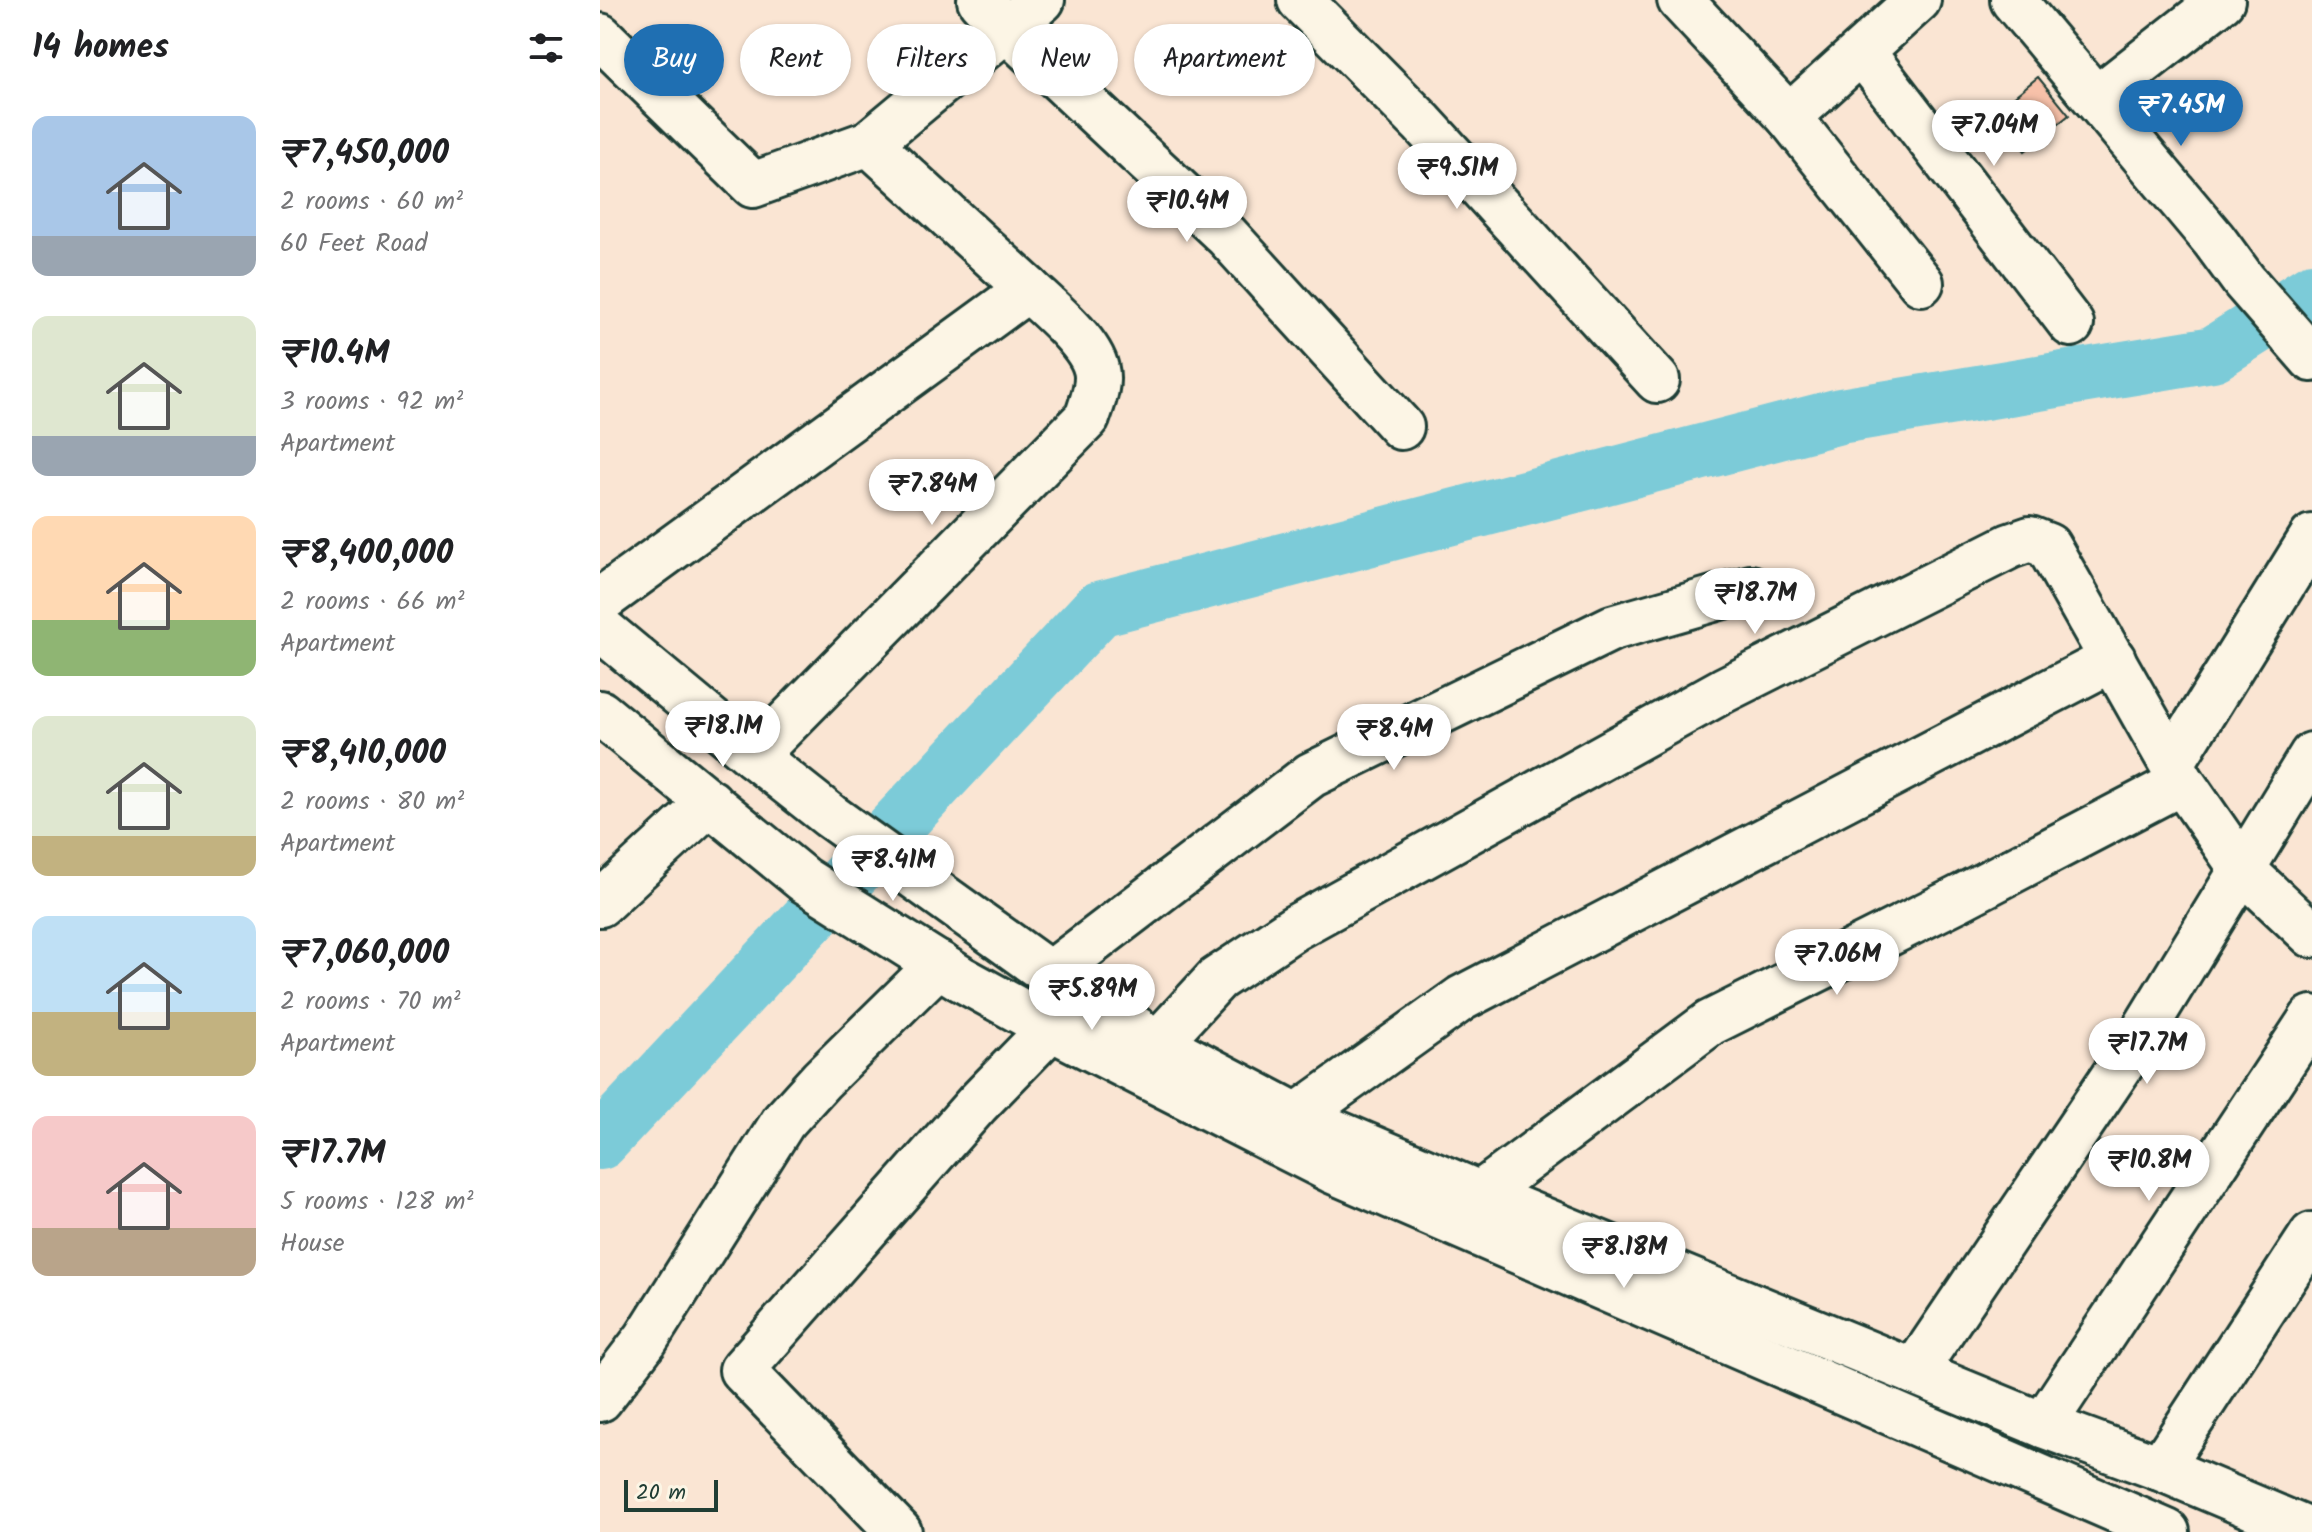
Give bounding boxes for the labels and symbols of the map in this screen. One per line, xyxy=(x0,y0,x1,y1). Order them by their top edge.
pin: ₹7.45M xyxy=(2116,80,2246,148)
pin: ₹7.04M xyxy=(1929,100,2059,168)
pin: ₹9.51M xyxy=(1392,143,1522,211)
pin: ₹10.4M xyxy=(1122,176,1252,244)
pin: ₹7.84M xyxy=(867,459,997,527)
pin: ₹18.7M xyxy=(1690,568,1820,636)
pin: ₹18.1M xyxy=(658,701,788,769)
pin: ₹8.4M xyxy=(1338,704,1450,772)
pin: ₹8.41M xyxy=(828,835,958,903)
pin: ₹7.06M xyxy=(1772,929,1902,997)
pin: ₹5.89M xyxy=(1027,964,1157,1032)
pin: ₹17.7M xyxy=(2082,1018,2212,1086)
pin: ₹10.8M xyxy=(2084,1135,2214,1203)
pin: ₹8.18M xyxy=(1559,1222,1689,1290)
scale bar xyxy=(624,1476,718,1512)

